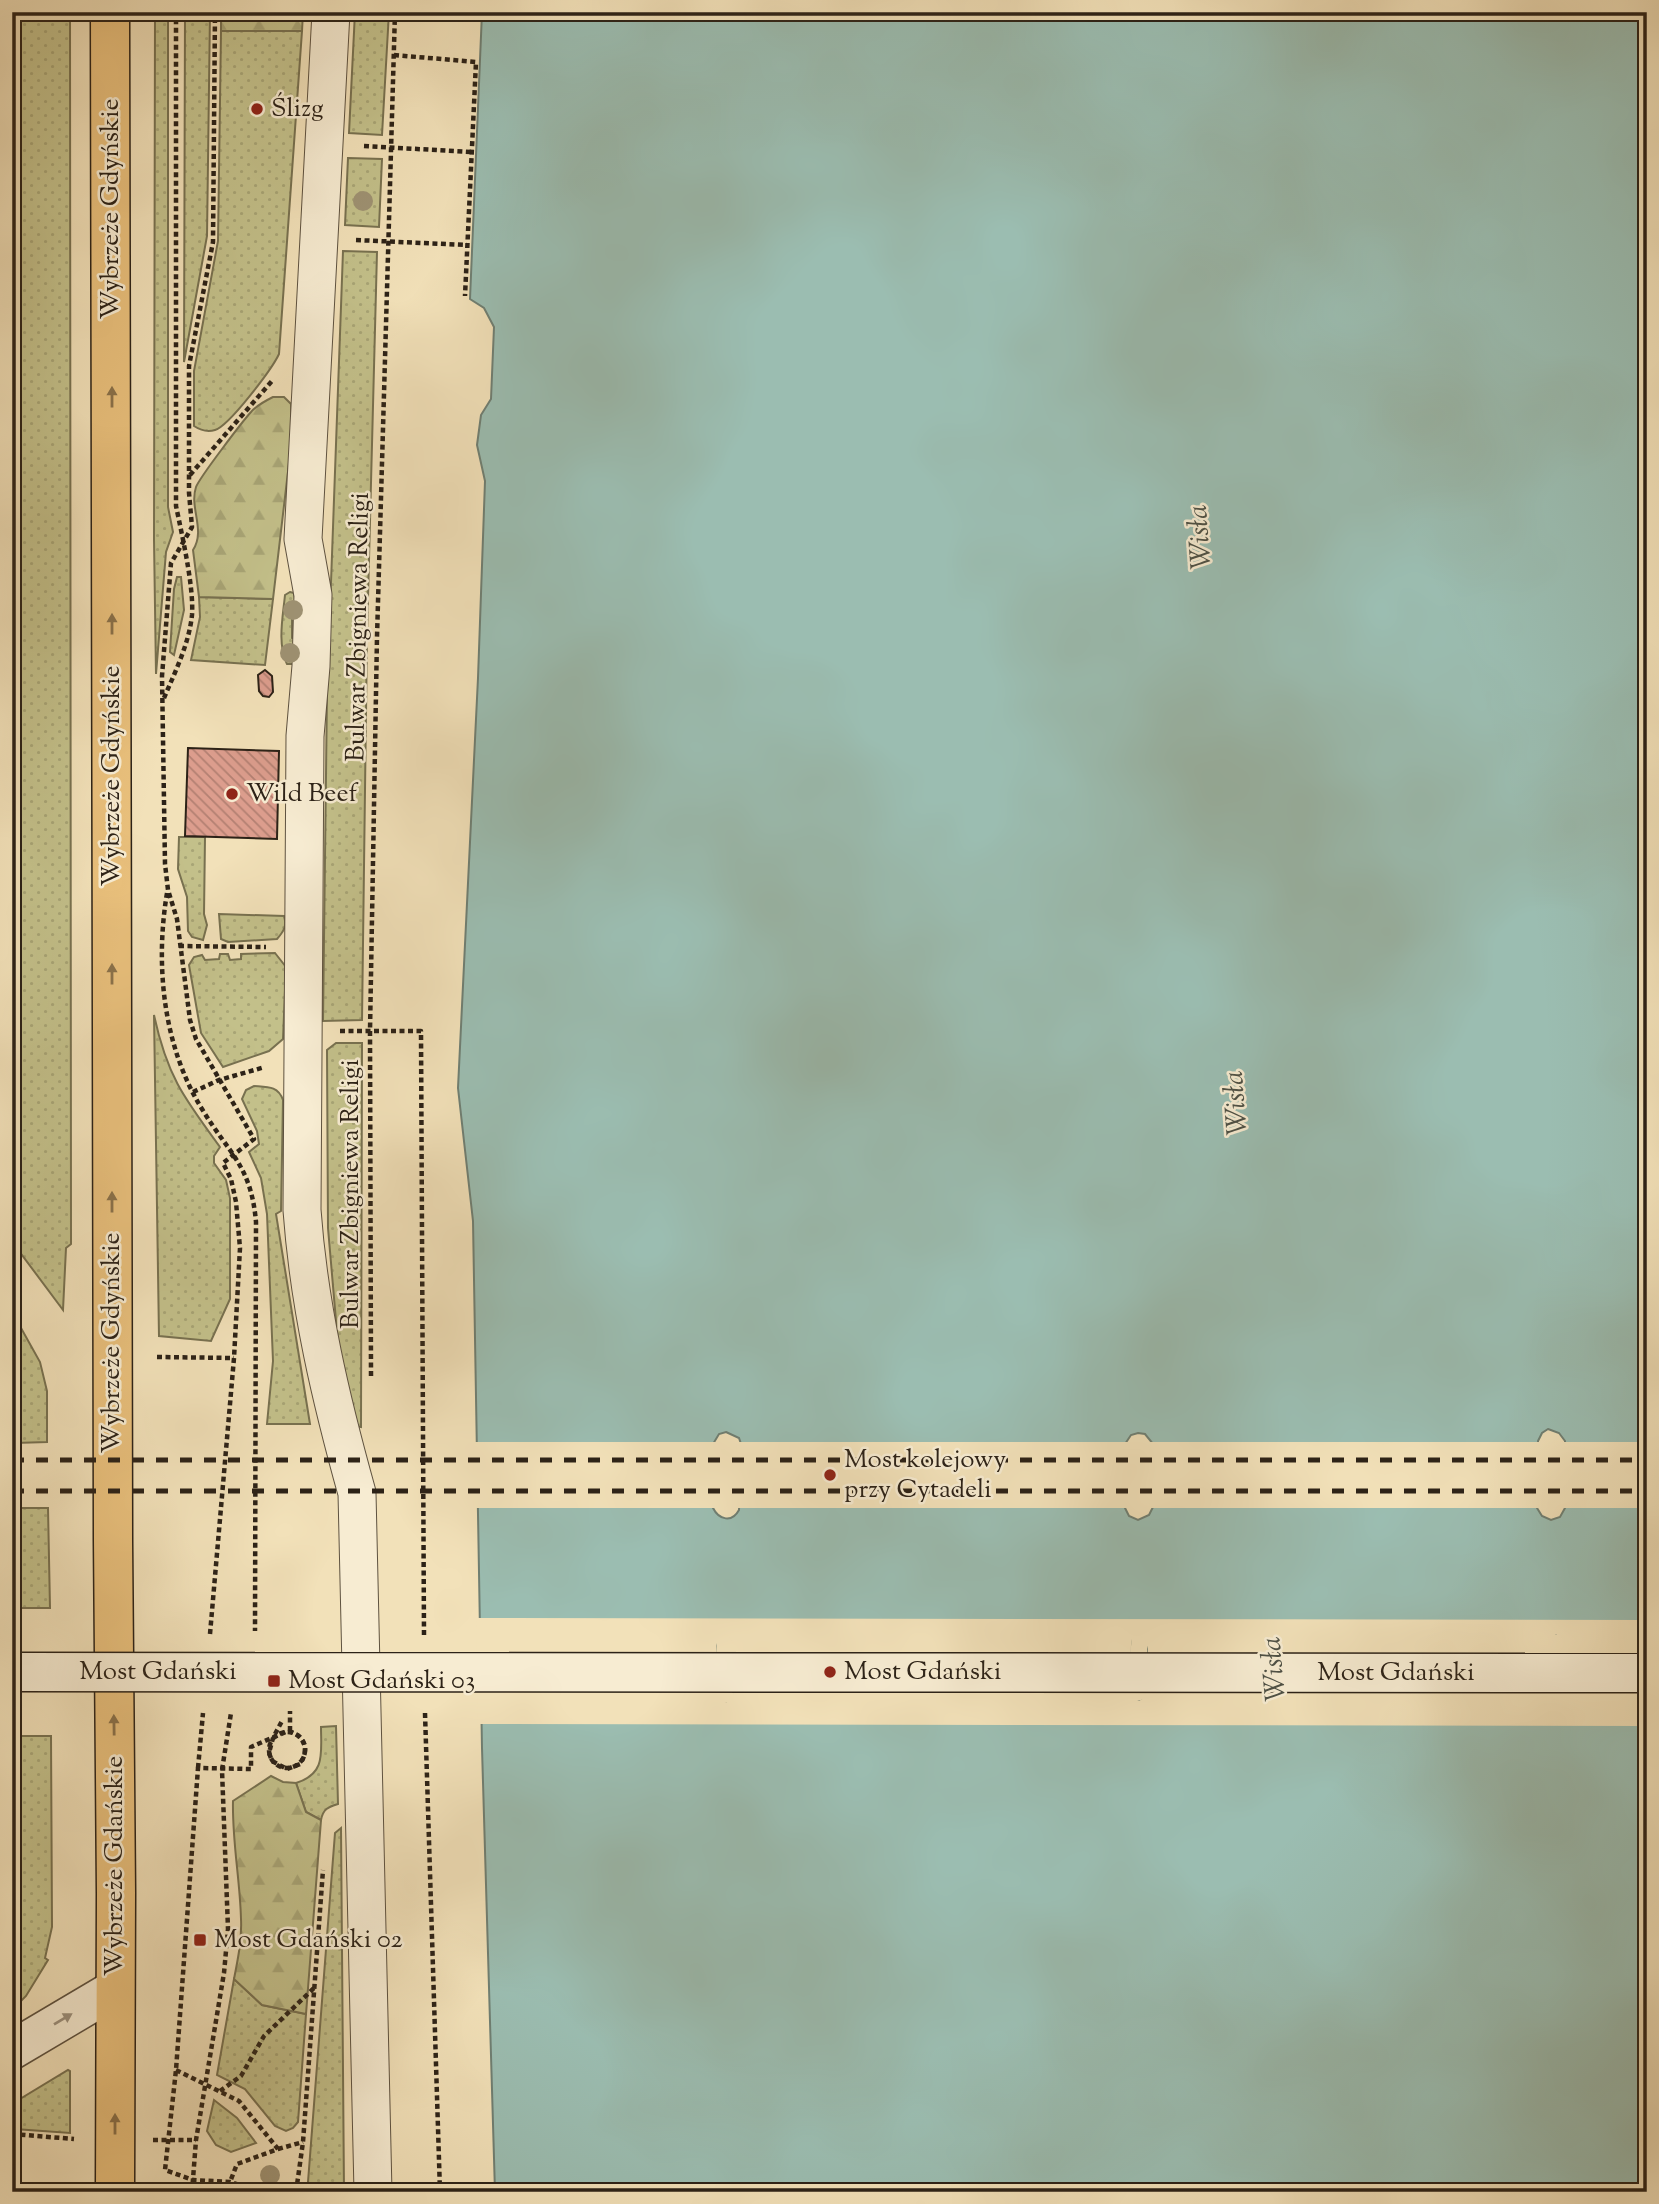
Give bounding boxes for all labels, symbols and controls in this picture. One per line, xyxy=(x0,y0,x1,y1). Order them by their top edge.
place label: Ślizg xyxy=(271,91,324,128)
street label: Wybrzeże Gdyńskie xyxy=(93,98,130,320)
marker: Ślizg xyxy=(249,101,265,117)
one-way arrow xyxy=(106,386,118,408)
street label: Bulwar Zbigniewa Religi xyxy=(338,492,380,762)
water label: Wisła xyxy=(1179,503,1223,571)
one-way arrow xyxy=(106,613,118,635)
street label: Wybrzeże Gdyńskie xyxy=(94,665,131,887)
place label: Wild Beef xyxy=(246,776,359,813)
marker: Wild Beef xyxy=(224,786,240,802)
one-way arrow xyxy=(106,963,118,985)
street label: Bulwar Zbigniewa Religi xyxy=(333,1059,370,1329)
water label: Wisła xyxy=(1215,1069,1259,1137)
one-way arrow xyxy=(106,1191,118,1213)
street label: Wybrzeże Gdyńskie xyxy=(94,1232,131,1454)
place label: Most kolejowy przy Cytadeli xyxy=(844,1442,1006,1509)
marker: Most kolejowy przy Cytadeli xyxy=(822,1467,838,1483)
water label: Wisła xyxy=(1252,1635,1298,1703)
street label: Most Gdański xyxy=(79,1654,237,1691)
place label: Most Gdański xyxy=(844,1654,1001,1691)
street label: Most Gdański xyxy=(1317,1655,1475,1692)
place label: Most Gdański 03 xyxy=(288,1663,475,1700)
marker: Most Gdański xyxy=(822,1664,838,1680)
marker: Most Gdański 03 xyxy=(266,1673,282,1689)
one-way arrow xyxy=(108,1713,120,1735)
street label: Wybrzeże Gdańskie xyxy=(97,1756,134,1976)
place label: Most Gdański 02 xyxy=(214,1922,403,1959)
marker: Most Gdański 02 xyxy=(192,1932,208,1948)
one-way arrow xyxy=(54,2013,73,2026)
one-way arrow xyxy=(109,2112,121,2134)

